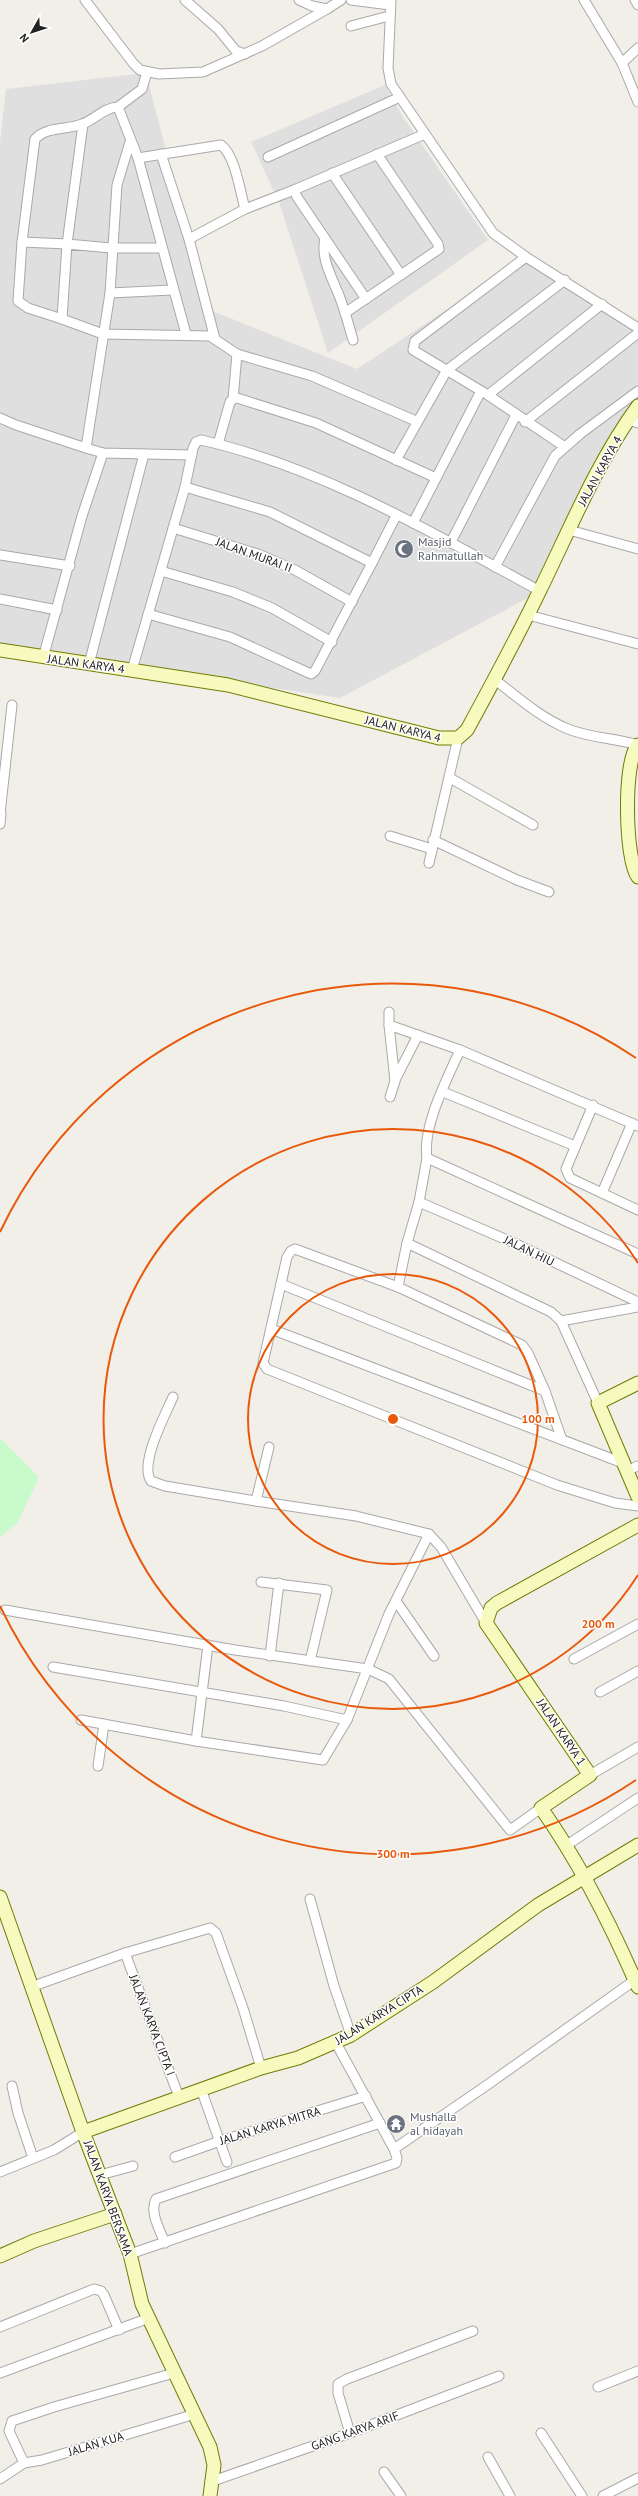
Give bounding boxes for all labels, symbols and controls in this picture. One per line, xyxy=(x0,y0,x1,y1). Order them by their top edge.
north arrow xyxy=(12,12,52,52)
text: N xyxy=(17,31,32,46)
street label: JALAN KARYA 4 xyxy=(574,433,625,509)
street label: JALAN MURAI II xyxy=(213,533,294,575)
place label: Masjid Rahmatullah xyxy=(418,534,483,563)
mosque icon: Masjid Rahmatullah xyxy=(393,538,415,560)
street label: JALAN KARYA 4 xyxy=(46,651,126,676)
street label: JALAN KARYA 4 xyxy=(363,712,443,745)
street label: JALAN HIU xyxy=(501,1231,557,1269)
text: 100 m xyxy=(521,1411,555,1426)
centre of rings xyxy=(386,1412,400,1426)
text: 200 m xyxy=(581,1616,615,1631)
street label: JALAN KARYA 1 xyxy=(533,1695,589,1768)
text: 300 m xyxy=(376,1846,410,1861)
street label: JALAN KARYA CIPTA I xyxy=(126,1971,179,2077)
street label: JALAN KARYA CIPTA xyxy=(331,1981,425,2048)
street label: JALAN KARYA MITRA xyxy=(217,2103,322,2148)
place label: Mushalla al hidayah xyxy=(410,2109,463,2138)
temple icon: Mushalla al hidayah xyxy=(385,2113,407,2135)
street label: JALAN KARYA BERSAMA xyxy=(80,2137,136,2258)
street label: GANG KARYA ARIF xyxy=(309,2408,401,2453)
street label: JALAN KUA xyxy=(65,2428,125,2459)

